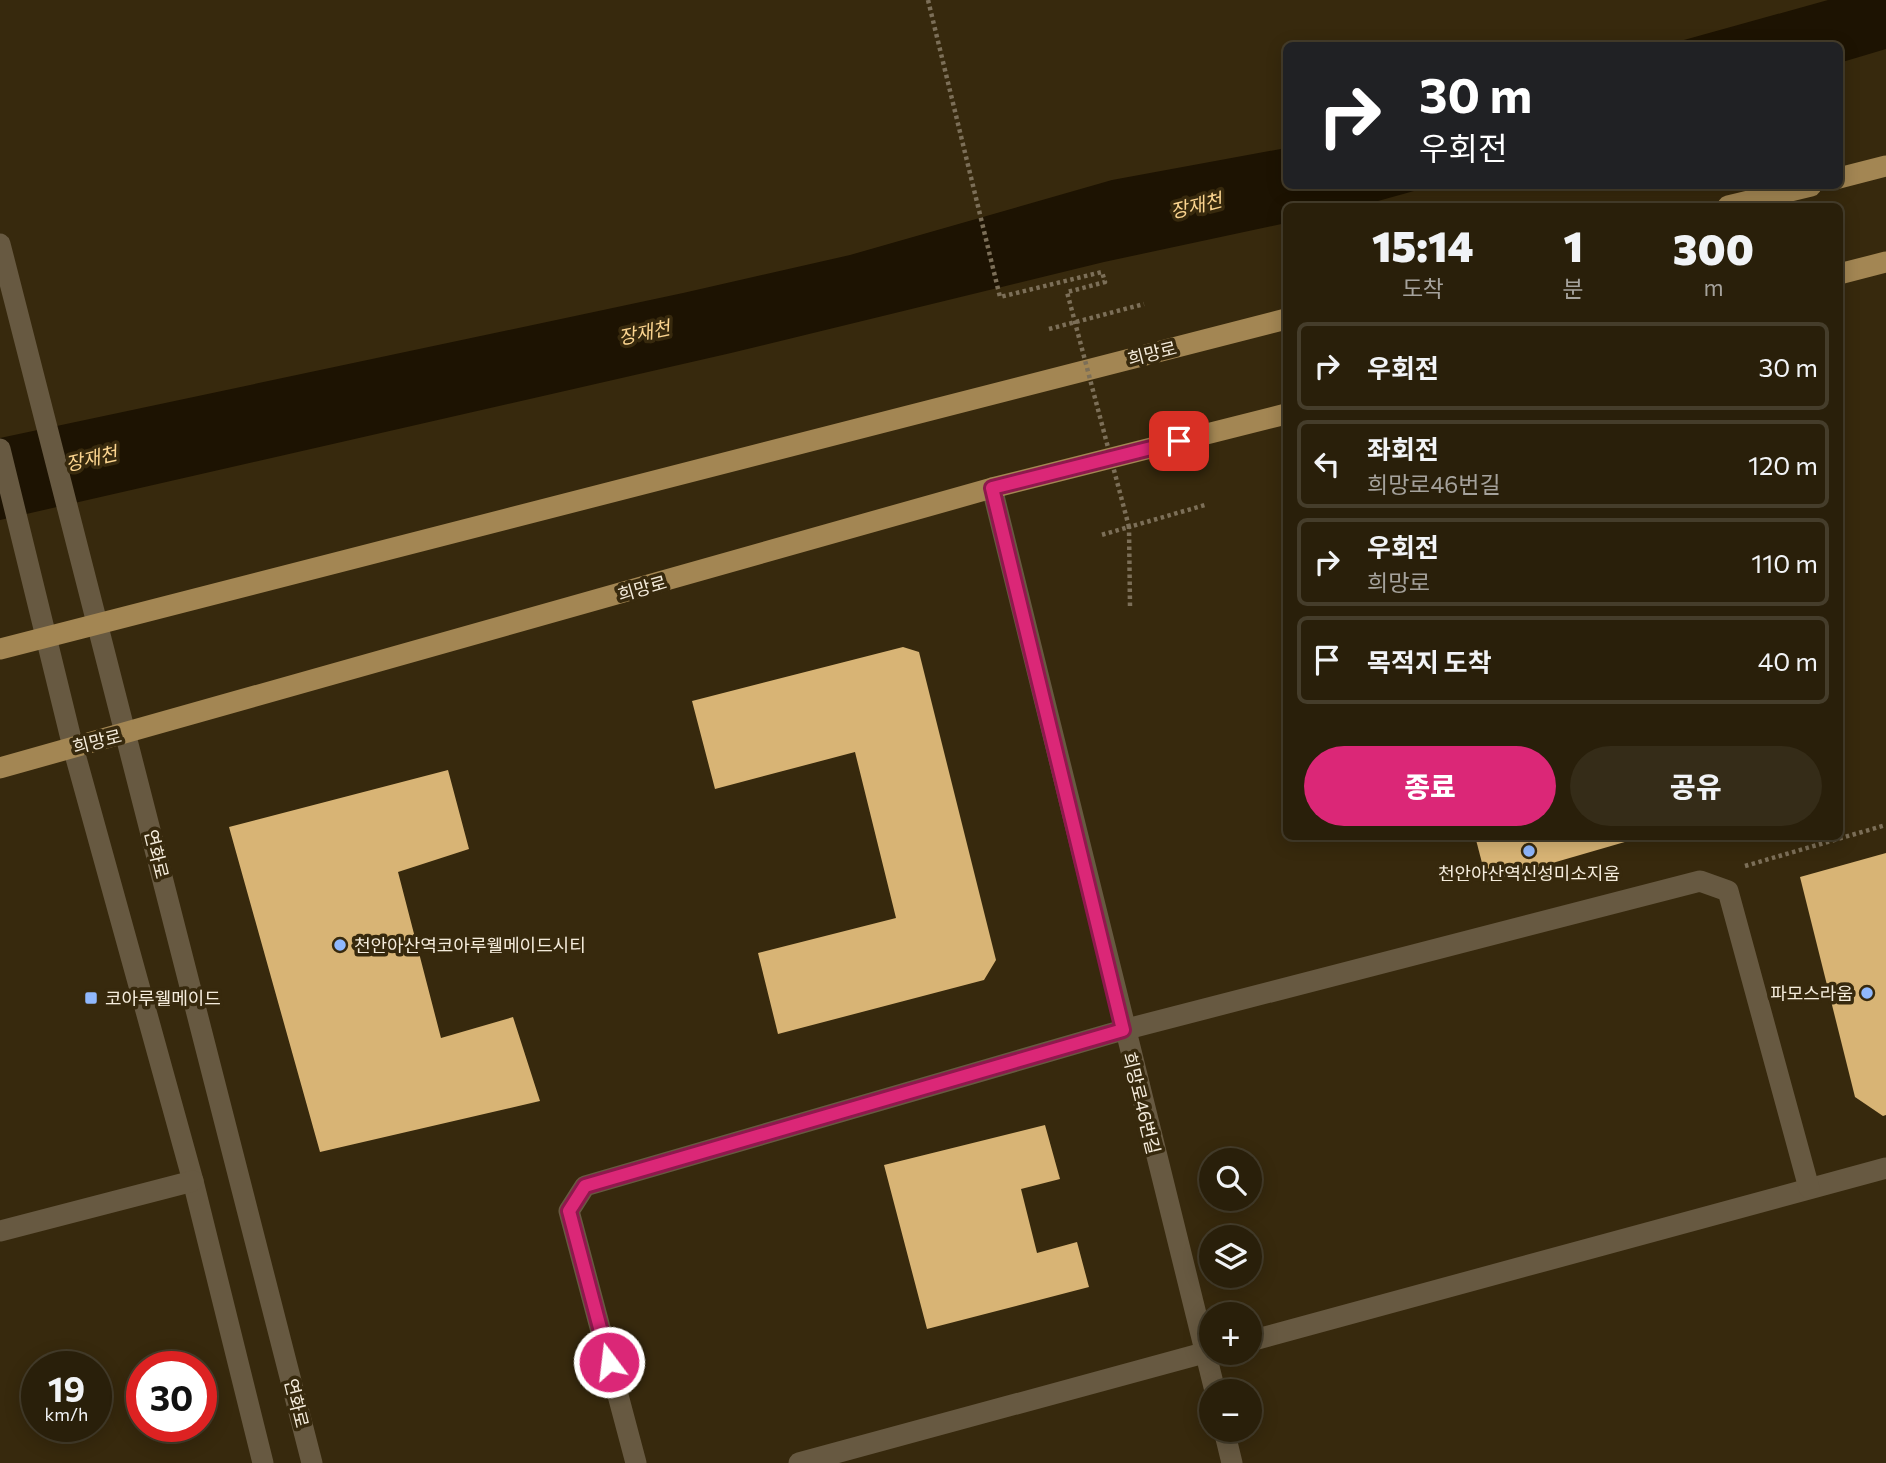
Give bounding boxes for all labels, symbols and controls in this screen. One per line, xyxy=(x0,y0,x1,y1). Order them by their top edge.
text: 30 m xyxy=(1419,63,1532,123)
icon: right xyxy=(1304,70,1395,161)
text: 우회전 xyxy=(1419,127,1507,167)
water label: 장재천 xyxy=(1168,187,1226,223)
text: 15:14 xyxy=(1372,219,1474,271)
text: 1 xyxy=(1563,219,1583,271)
text: 300 xyxy=(1673,222,1754,274)
text: m xyxy=(1703,273,1723,301)
text: 도착 xyxy=(1402,274,1444,302)
text: 분 xyxy=(1563,274,1584,302)
water label: 장재천 xyxy=(616,315,674,349)
street label: 희망로 xyxy=(1125,336,1179,370)
icon: right xyxy=(1308,347,1346,385)
text: 30 m xyxy=(1759,351,1818,382)
text: 우회전 xyxy=(1367,352,1439,383)
pin xyxy=(1149,411,1209,471)
icon: arrive xyxy=(1160,422,1198,460)
text: 좌회전 xyxy=(1367,433,1439,464)
water label: 장재천 xyxy=(63,441,121,475)
icon: left xyxy=(1308,445,1346,483)
text: 120 m xyxy=(1748,449,1818,480)
text: 희망로46번길 xyxy=(1367,470,1501,498)
text: 우회전 xyxy=(1367,531,1439,562)
icon: right xyxy=(1308,543,1346,581)
text: 110 m xyxy=(1751,547,1818,578)
text: 희망로 xyxy=(1367,568,1430,596)
street label: 희망로 xyxy=(615,571,669,605)
icon: arrive xyxy=(1308,641,1346,679)
text: 40 m xyxy=(1758,645,1818,676)
text: 목적지 도착 xyxy=(1367,646,1492,677)
street label: 희망로 xyxy=(70,724,124,758)
button: 종료 xyxy=(1304,746,1556,826)
button: 공유 xyxy=(1570,746,1822,826)
street label: 연화로 xyxy=(140,827,174,881)
marker: 천안아산역신성미소지움 xyxy=(1521,843,1537,859)
place label: 천안아산역신성미소지움 xyxy=(1438,862,1620,884)
place label: 천안아산역코아루웰메이드시티 xyxy=(354,934,586,956)
marker: 천안아산역코아루웰메이드시티 xyxy=(332,937,348,953)
place label: 파모스라움 xyxy=(1770,982,1853,1004)
marker: 파모스라움 xyxy=(1859,985,1875,1001)
place label: 코아루웰메이드 xyxy=(105,987,221,1009)
marker: 코아루웰메이드 xyxy=(83,990,99,1006)
street label: 희망로46번길 xyxy=(1119,1050,1165,1156)
map controls xyxy=(1199,1148,1262,1442)
button: search xyxy=(1199,1148,1262,1211)
button: layers xyxy=(1199,1225,1262,1288)
button: + xyxy=(1199,1302,1262,1365)
position arrow xyxy=(572,1325,646,1399)
speed limit sign: 30 xyxy=(126,1351,217,1442)
text: 19 xyxy=(48,1366,85,1409)
street label: 연화로 xyxy=(280,1376,314,1430)
button: − xyxy=(1199,1379,1262,1442)
text: km/h xyxy=(45,1403,88,1425)

